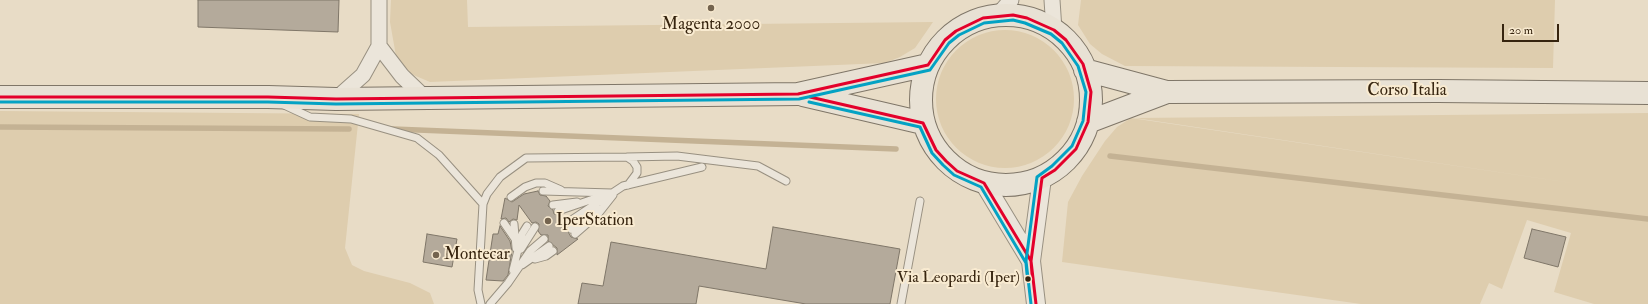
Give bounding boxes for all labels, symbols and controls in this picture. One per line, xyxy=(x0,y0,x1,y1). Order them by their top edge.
marker: Magenta 2000 xyxy=(706,3,716,13)
place label: Magenta 2000 xyxy=(662,15,760,35)
scale bar xyxy=(1504,16,1561,42)
text: 20 m xyxy=(1509,23,1533,38)
street label: Corso Italia xyxy=(1367,81,1447,101)
place label: IperStation xyxy=(556,211,634,231)
marker: IperStation xyxy=(543,216,553,226)
place label: Montecar xyxy=(444,245,510,265)
marker: Montecar xyxy=(431,250,441,260)
place label: Via Leopardi (Iper) xyxy=(897,269,1020,289)
marker: Via Leopardi (Iper) xyxy=(1023,274,1033,284)

